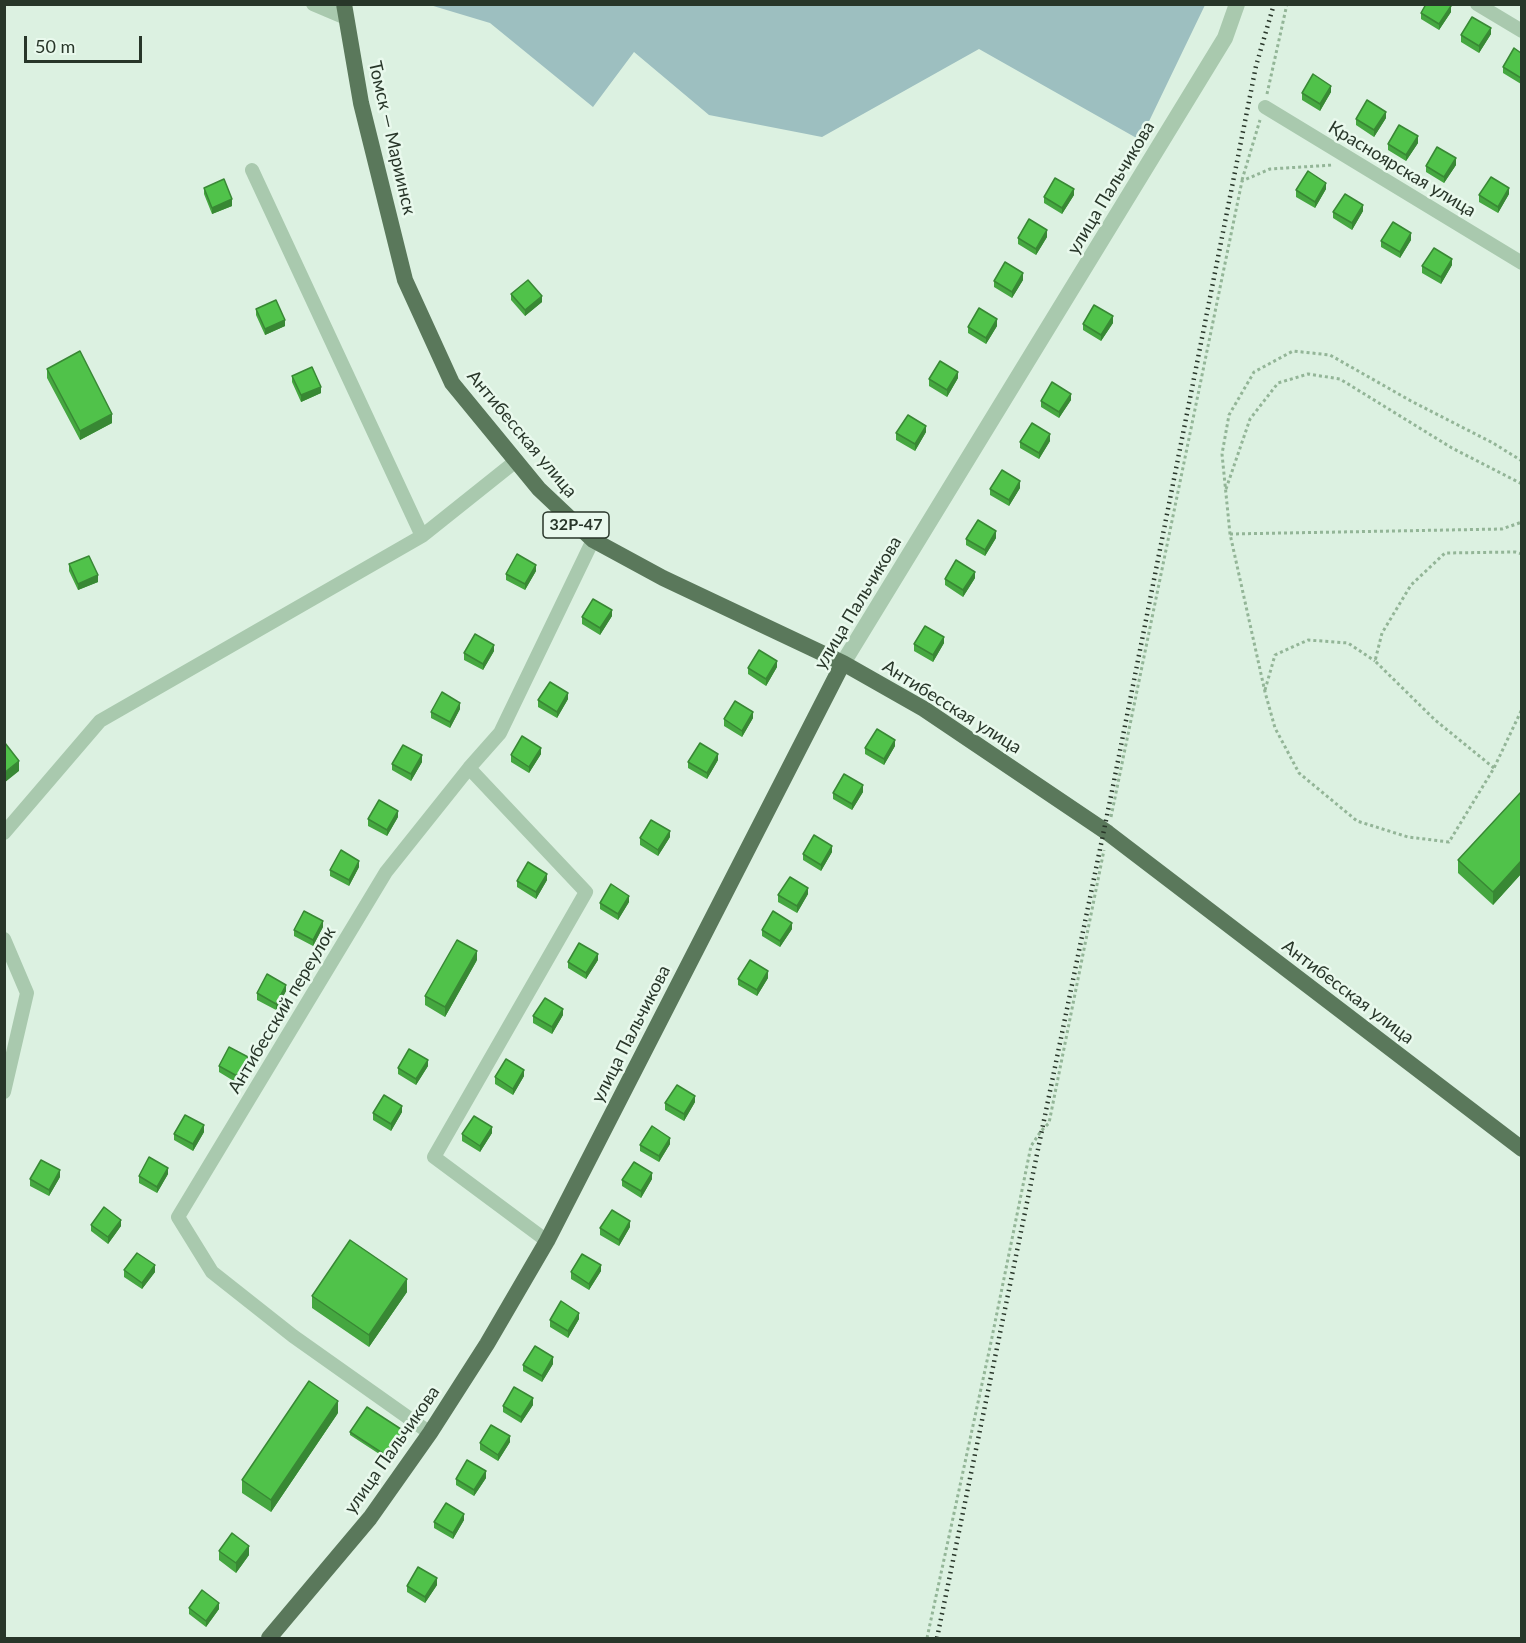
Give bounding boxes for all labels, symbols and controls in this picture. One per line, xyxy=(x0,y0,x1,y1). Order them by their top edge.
scale bar xyxy=(27,24,146,62)
text: 50 m xyxy=(35,35,75,57)
street label: Томск — Мариинск xyxy=(364,59,420,217)
street label: Красноярская улица xyxy=(1324,116,1480,222)
street label: улица Пальчикова xyxy=(1063,118,1159,258)
street label: Антибесская улица xyxy=(462,366,582,502)
road number: 32Р-47 xyxy=(543,512,609,538)
street label: улица Пальчикова xyxy=(810,533,906,673)
street label: Антибесская улица xyxy=(879,656,1025,758)
street label: Антибесский переулок xyxy=(224,923,340,1097)
street label: Антибесская улица xyxy=(1278,935,1418,1049)
street label: улица Пальчикова xyxy=(587,962,675,1106)
street label: улица Пальчикова xyxy=(340,1382,444,1518)

